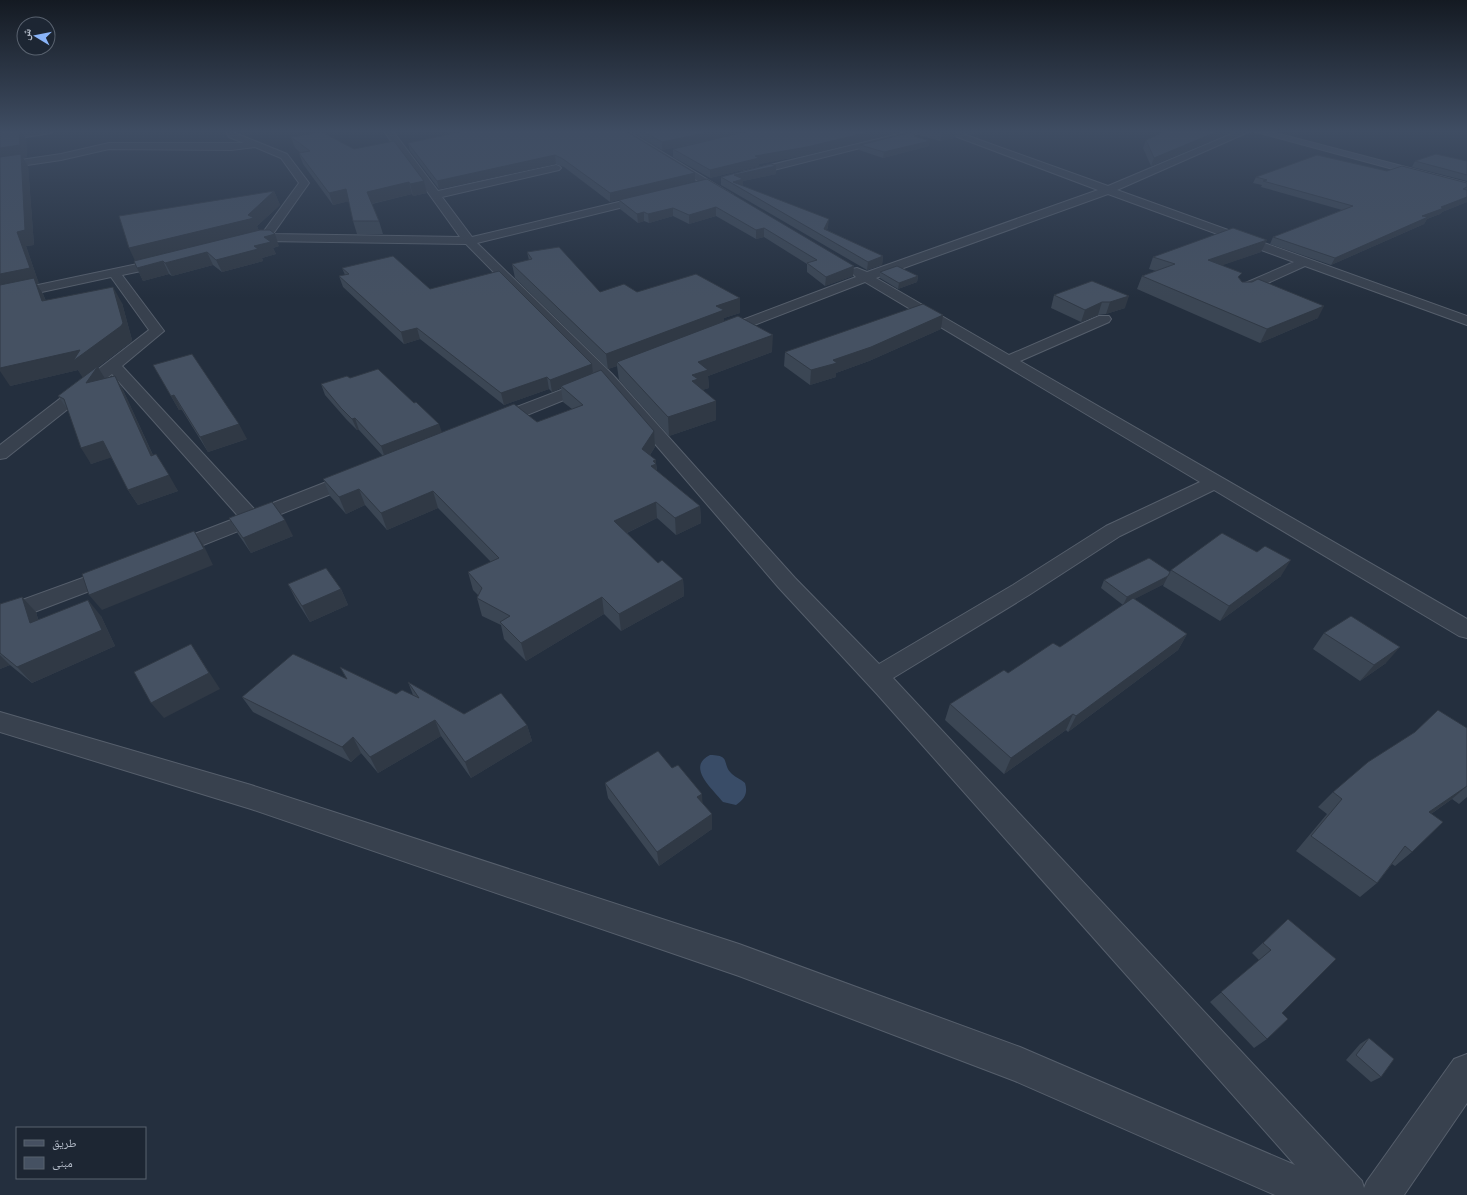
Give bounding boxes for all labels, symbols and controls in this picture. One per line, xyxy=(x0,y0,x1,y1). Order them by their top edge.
north arrow xyxy=(16,16,56,56)
text: ش xyxy=(18,27,35,41)
legend xyxy=(16,1127,146,1179)
text: طريق xyxy=(52,1135,77,1150)
text: مبنى xyxy=(52,1155,73,1170)

